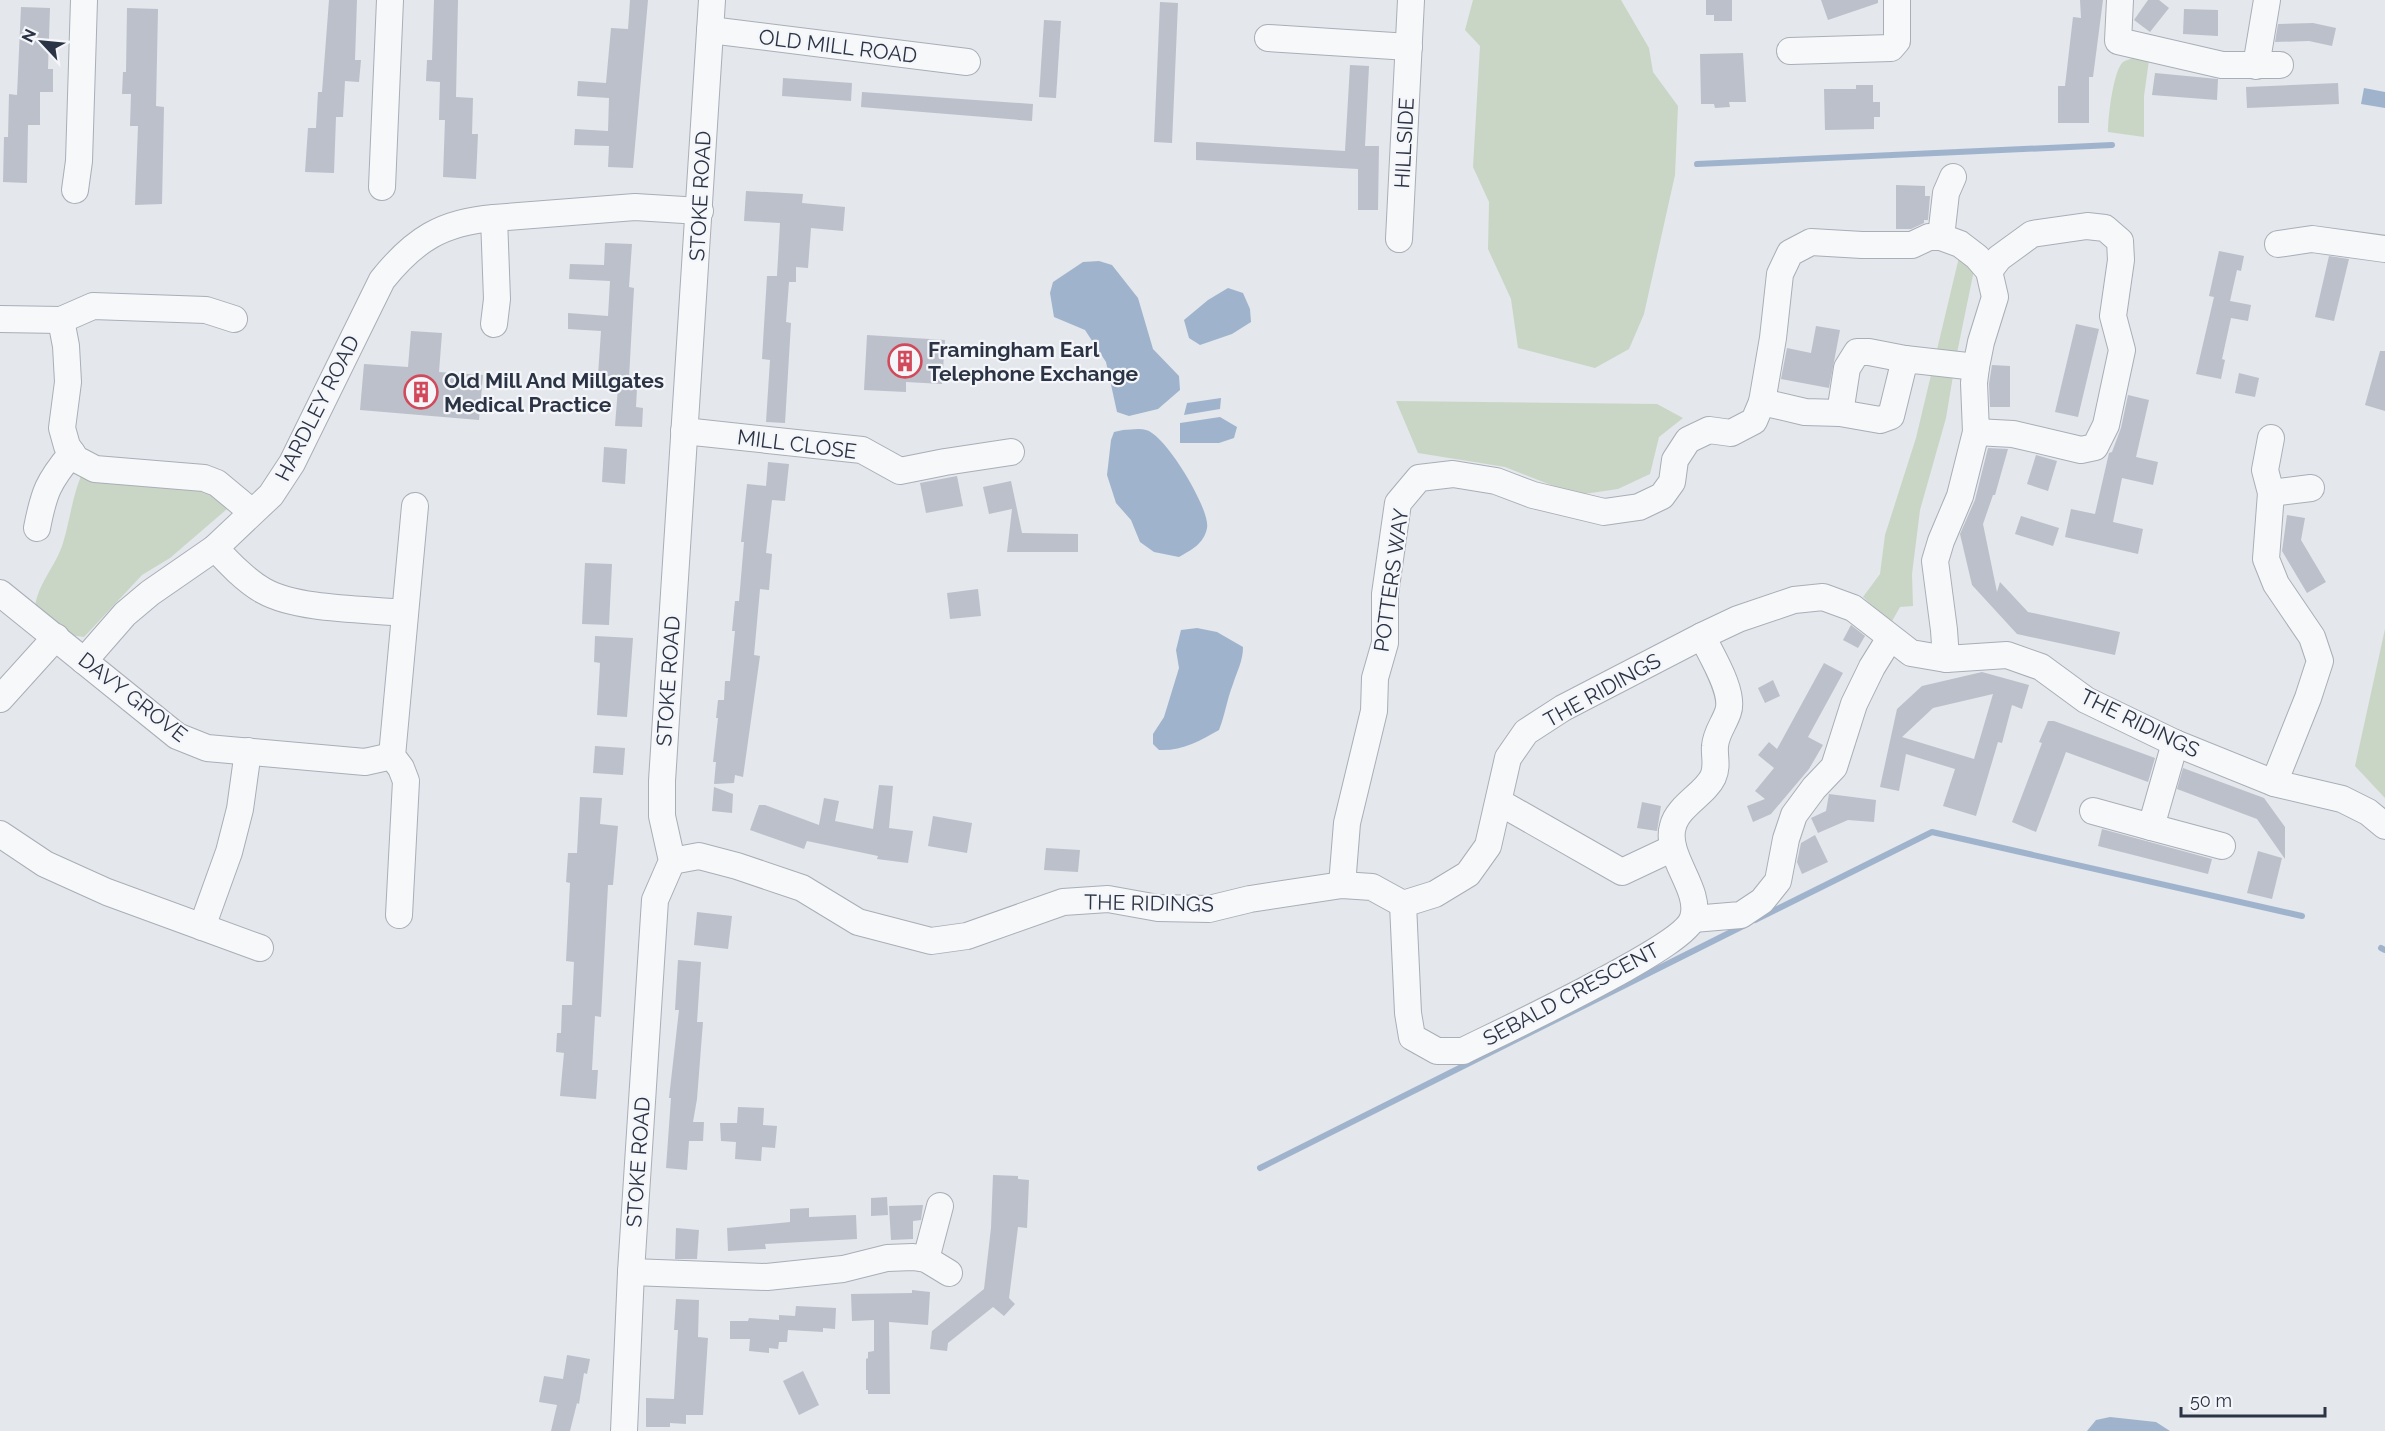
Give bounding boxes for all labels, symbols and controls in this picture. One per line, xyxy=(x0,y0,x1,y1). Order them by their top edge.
north arrow xyxy=(12,12,72,72)
street label: OLD MILL ROAD xyxy=(757,24,919,68)
text: N xyxy=(18,26,40,45)
street label: HILLSIDE xyxy=(1389,97,1419,189)
street label: STOKE ROAD xyxy=(684,130,716,262)
street label: HARDLEY ROAD xyxy=(270,331,364,485)
place label: Framingham Earl Telephone Exchange xyxy=(928,337,1139,386)
building icon: Framingham Earl Telephone Exchange xyxy=(887,343,923,379)
place label: Old Mill And Millgates Medical Practice xyxy=(444,368,664,417)
building icon: Old Mill And Millgates Medical Practice xyxy=(403,374,439,410)
street label: MILL CLOSE xyxy=(736,424,858,464)
street label: POTTERS WAY xyxy=(1369,506,1413,653)
street label: STOKE ROAD xyxy=(651,615,685,747)
street label: DAVY GROVE xyxy=(74,647,192,747)
street label: THE RIDINGS xyxy=(1539,648,1665,732)
street label: THE RIDINGS xyxy=(2076,683,2204,763)
street label: THE RIDINGS xyxy=(1084,889,1214,917)
street label: SEBALD CRESCENT xyxy=(1479,937,1663,1051)
street label: STOKE ROAD xyxy=(621,1096,655,1228)
scale bar xyxy=(2181,1380,2325,1418)
text: 50 m xyxy=(2190,1390,2232,1411)

